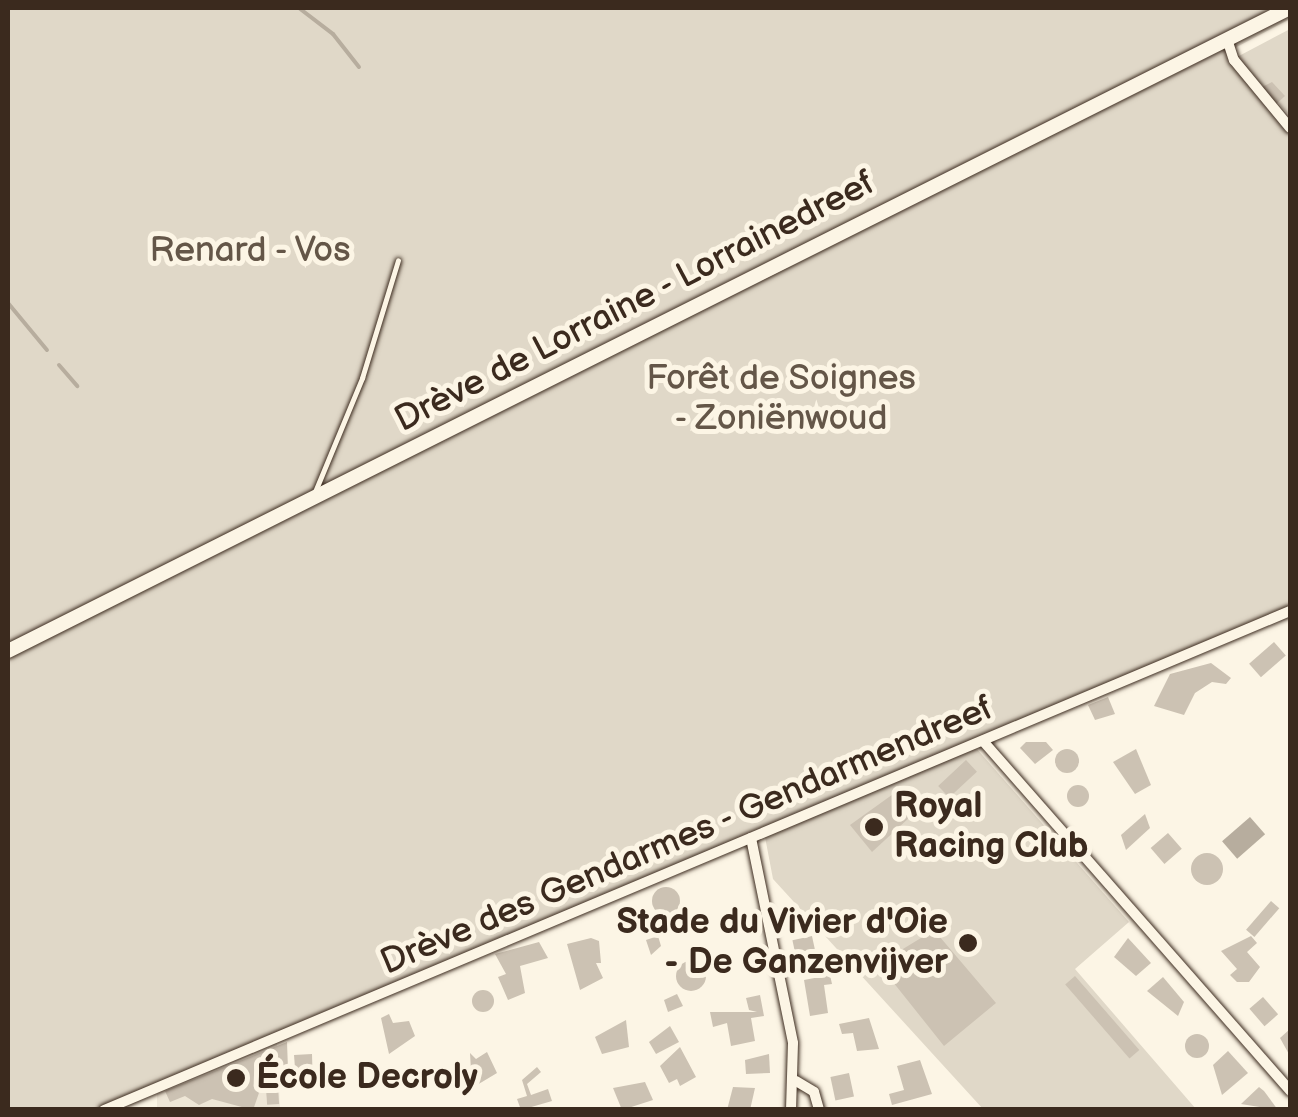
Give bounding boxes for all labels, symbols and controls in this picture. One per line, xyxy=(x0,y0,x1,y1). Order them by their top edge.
street label: Drève de Lorraine - Lorrainedreef xyxy=(387,162,883,442)
park label: Renard - Vos xyxy=(148,230,352,272)
park label: Forêt de Soignes - Zoniënwoud xyxy=(646,358,916,440)
street label: Drève des Gendarmes - Gendarmendreef xyxy=(373,687,1001,985)
place label: Royal Racing Club xyxy=(894,786,1088,868)
marker: Royal Racing Club xyxy=(863,816,885,838)
place label: Stade du Vivier d'Oie - De Ganzenvijver xyxy=(615,902,948,984)
marker: Stade du Vivier d'Oie - De Ganzenvijver xyxy=(957,932,979,954)
place label: École Decroly xyxy=(256,1057,478,1099)
marker: École Decroly xyxy=(225,1067,247,1089)

